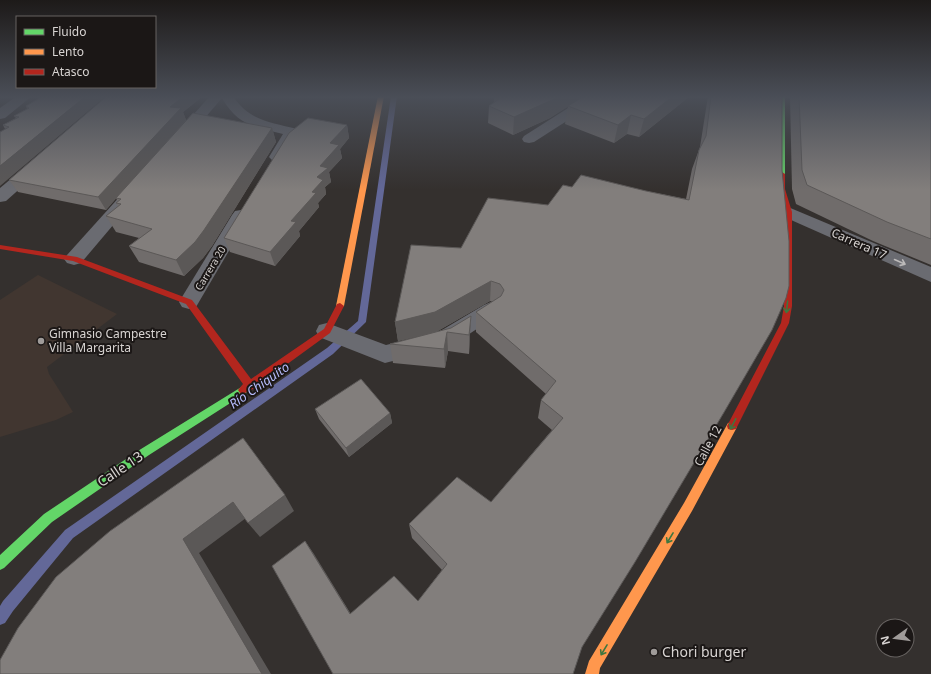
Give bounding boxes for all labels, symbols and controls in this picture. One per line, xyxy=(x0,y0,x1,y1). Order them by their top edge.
legend xyxy=(16,16,156,88)
text: Fluido xyxy=(52,23,86,40)
text: Lento xyxy=(52,43,84,60)
text: Atasco xyxy=(52,63,90,80)
street label: Carrera 17 xyxy=(829,224,890,263)
street label: Carrera 20 xyxy=(191,243,229,293)
one-way arrow xyxy=(894,258,906,266)
one-way arrow xyxy=(784,300,791,313)
place label: Gimnasio Campestre Villa Margarita xyxy=(49,325,167,356)
marker: Gimnasio Campestre Villa Margarita xyxy=(36,336,46,346)
water label: Río Chiquito xyxy=(225,358,293,412)
one-way arrow xyxy=(729,418,736,430)
street label: Calle 12 xyxy=(690,422,725,469)
street label: Calle 13 xyxy=(93,446,146,491)
one-way arrow xyxy=(666,532,674,543)
north arrow xyxy=(875,618,915,658)
text: N xyxy=(876,634,893,647)
place label: Chori burger xyxy=(662,642,746,661)
one-way arrow xyxy=(599,644,607,656)
marker: Chori burger xyxy=(649,647,659,657)

